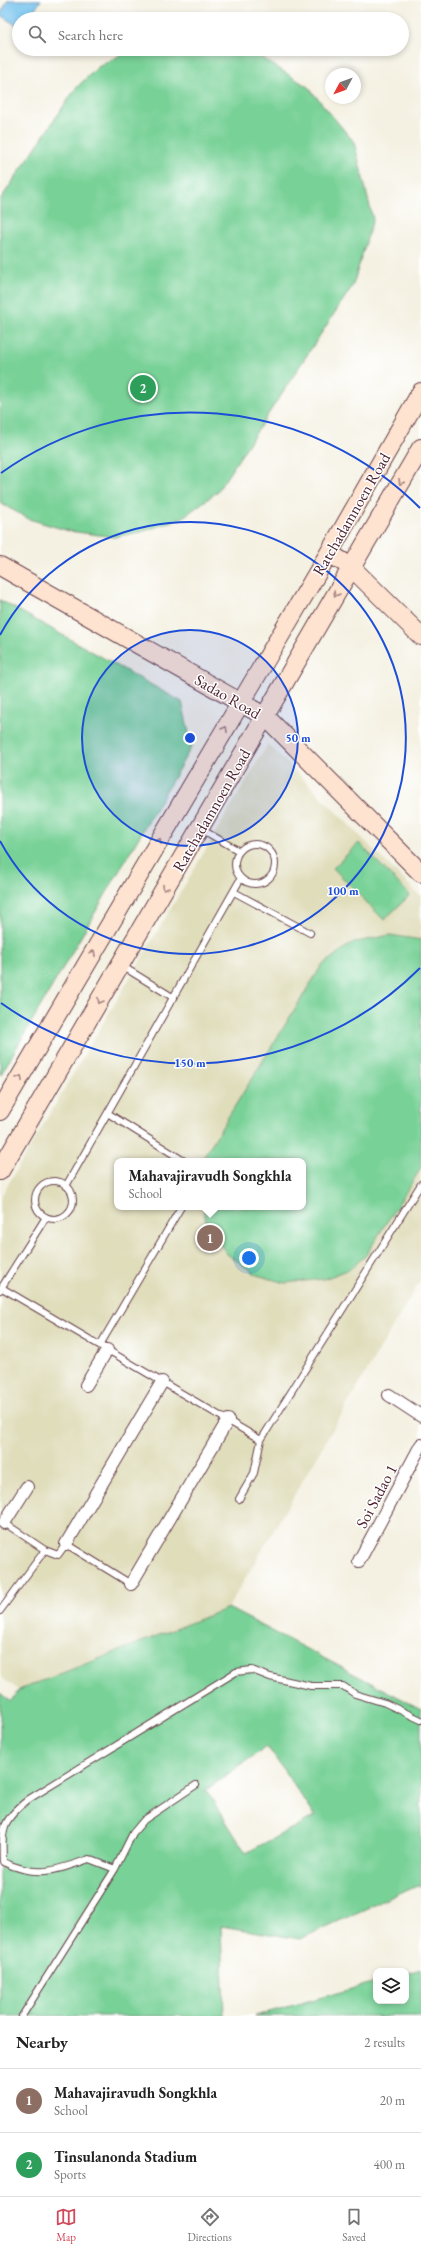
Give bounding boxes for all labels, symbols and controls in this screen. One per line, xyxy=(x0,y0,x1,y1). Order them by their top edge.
search box xyxy=(12,12,409,56)
icon: search xyxy=(26,23,48,45)
text: Search here xyxy=(58,25,123,44)
north arrow xyxy=(325,68,361,104)
pin: 2 xyxy=(130,373,156,403)
street label: Ratchadamnoen Road xyxy=(308,448,396,580)
one-way arrow xyxy=(399,478,406,485)
one-way arrow xyxy=(333,590,340,597)
street label: Sadao Road xyxy=(191,669,265,724)
one-way arrow xyxy=(220,726,227,733)
text: 50 m xyxy=(285,730,311,746)
centre of rings xyxy=(183,731,197,745)
street label: Ratchadamnoen Road xyxy=(168,744,256,876)
one-way arrow xyxy=(154,838,161,845)
text: 100 m xyxy=(327,883,359,899)
one-way arrow xyxy=(163,884,170,891)
one-way arrow xyxy=(88,950,95,957)
one-way arrow xyxy=(97,997,104,1004)
text: 150 m xyxy=(174,1055,206,1071)
one-way arrow xyxy=(15,1075,22,1082)
popup xyxy=(114,1158,306,1210)
text: Mahavajiravudh Songkhla xyxy=(128,1166,292,1185)
text: School xyxy=(128,1185,162,1202)
pin: 1 xyxy=(197,1223,223,1253)
your location xyxy=(239,1248,259,1268)
street label: Soi Sadao 1 xyxy=(351,1461,402,1532)
map controls xyxy=(373,1968,409,2004)
button: layers xyxy=(373,1968,409,2004)
text: Nearby xyxy=(16,2031,68,2053)
text: 2 results xyxy=(364,2034,405,2051)
text: Mahavajiravudh Songkhla xyxy=(54,2083,217,2102)
text: 1 xyxy=(26,2092,32,2109)
text: 20 m xyxy=(380,2092,405,2109)
text: School xyxy=(54,2102,88,2119)
text: Tinsulanonda Stadium xyxy=(54,2147,197,2166)
text: 2 xyxy=(26,2156,32,2173)
text: 400 m xyxy=(374,2156,405,2173)
text: Sports xyxy=(54,2166,86,2183)
tab: Map xyxy=(55,2206,77,2244)
tab: Directions xyxy=(188,2206,232,2244)
tab: Saved xyxy=(342,2206,366,2244)

